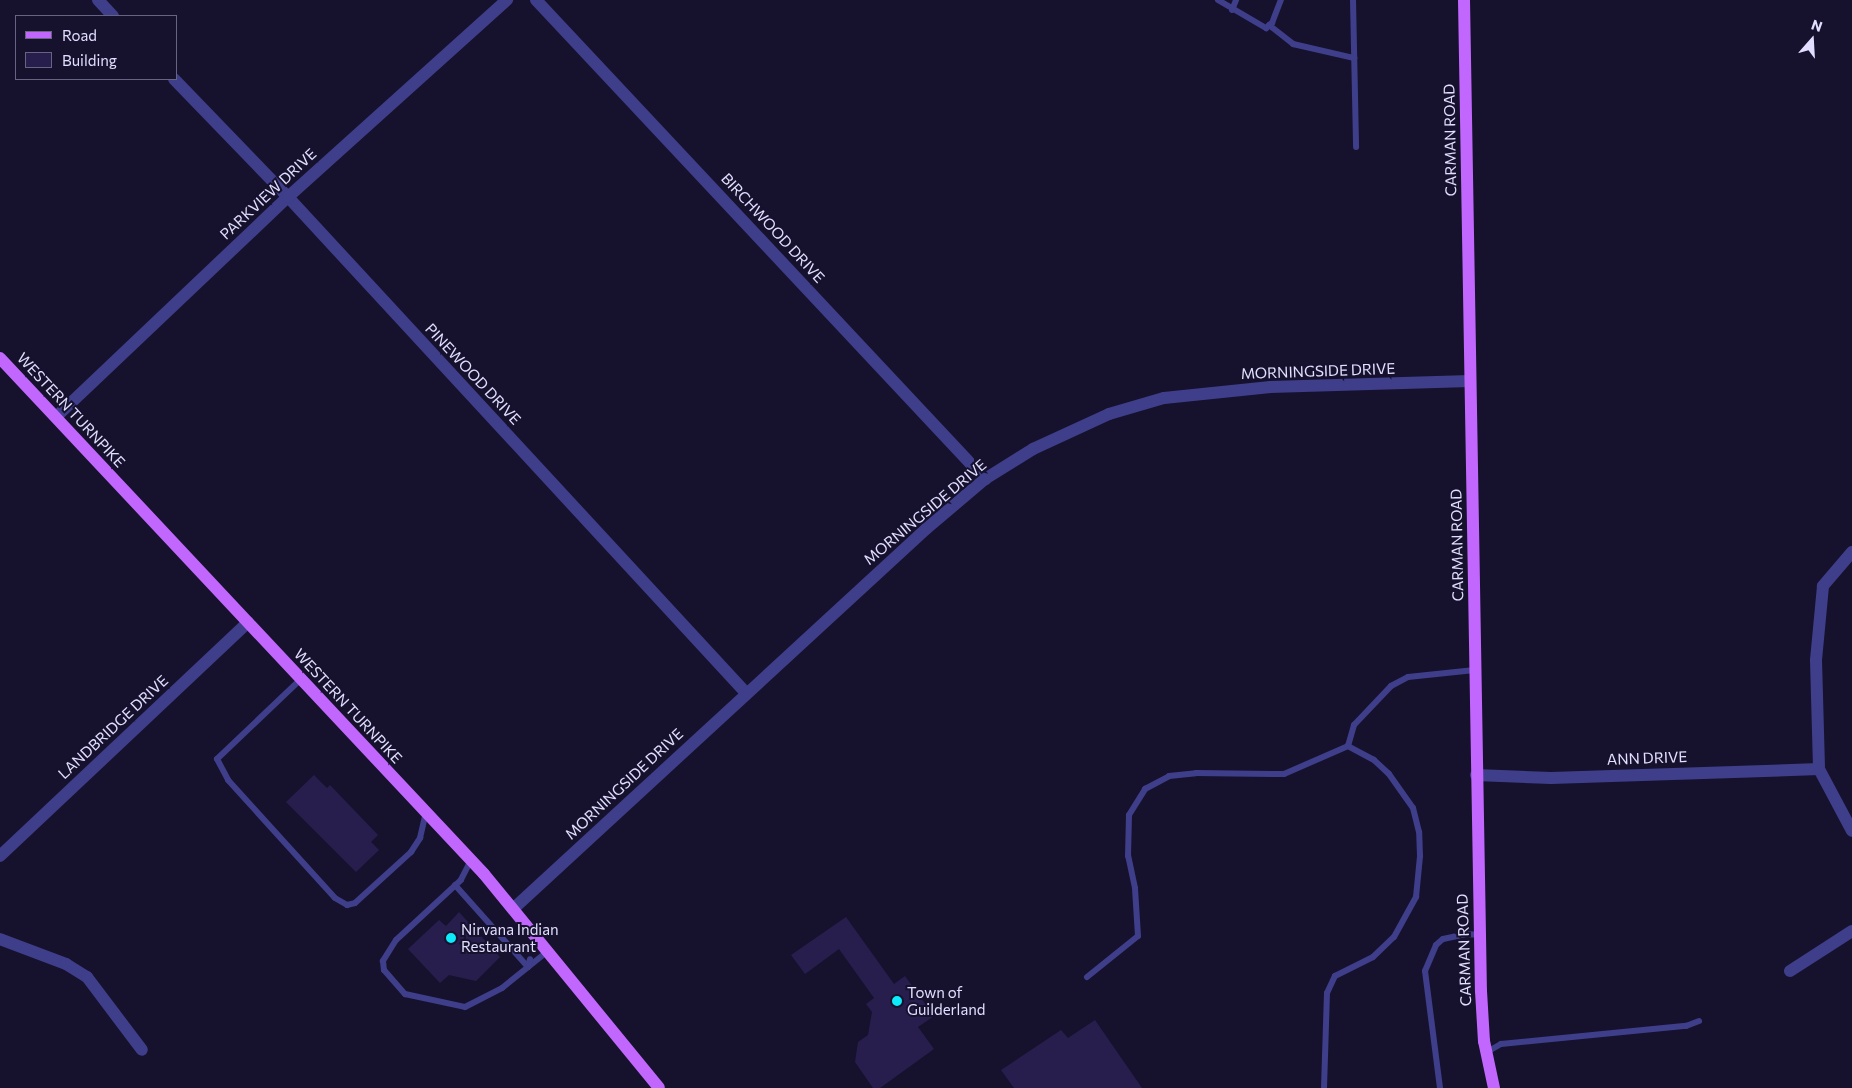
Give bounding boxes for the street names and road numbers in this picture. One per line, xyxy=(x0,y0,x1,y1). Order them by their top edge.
street label: CARMAN ROAD xyxy=(1440,84,1460,196)
street label: PARKVIEW DRIVE xyxy=(216,145,320,243)
street label: BIRCHWOOD DRIVE xyxy=(718,170,828,286)
street label: PINEWOOD DRIVE xyxy=(422,320,524,428)
street label: WESTERN TURNPIKE xyxy=(13,349,129,471)
street label: MORNINGSIDE DRIVE xyxy=(1240,359,1396,383)
street label: MORNINGSIDE DRIVE xyxy=(860,455,990,569)
street label: CARMAN ROAD xyxy=(1447,489,1467,601)
street label: WESTERN TURNPIKE xyxy=(290,645,406,767)
street label: LANDBRIDGE DRIVE xyxy=(54,671,172,783)
street label: MORNINGSIDE DRIVE xyxy=(561,725,687,843)
street label: ANN DRIVE xyxy=(1607,748,1687,768)
street label: CARMAN ROAD xyxy=(1453,893,1475,1007)

